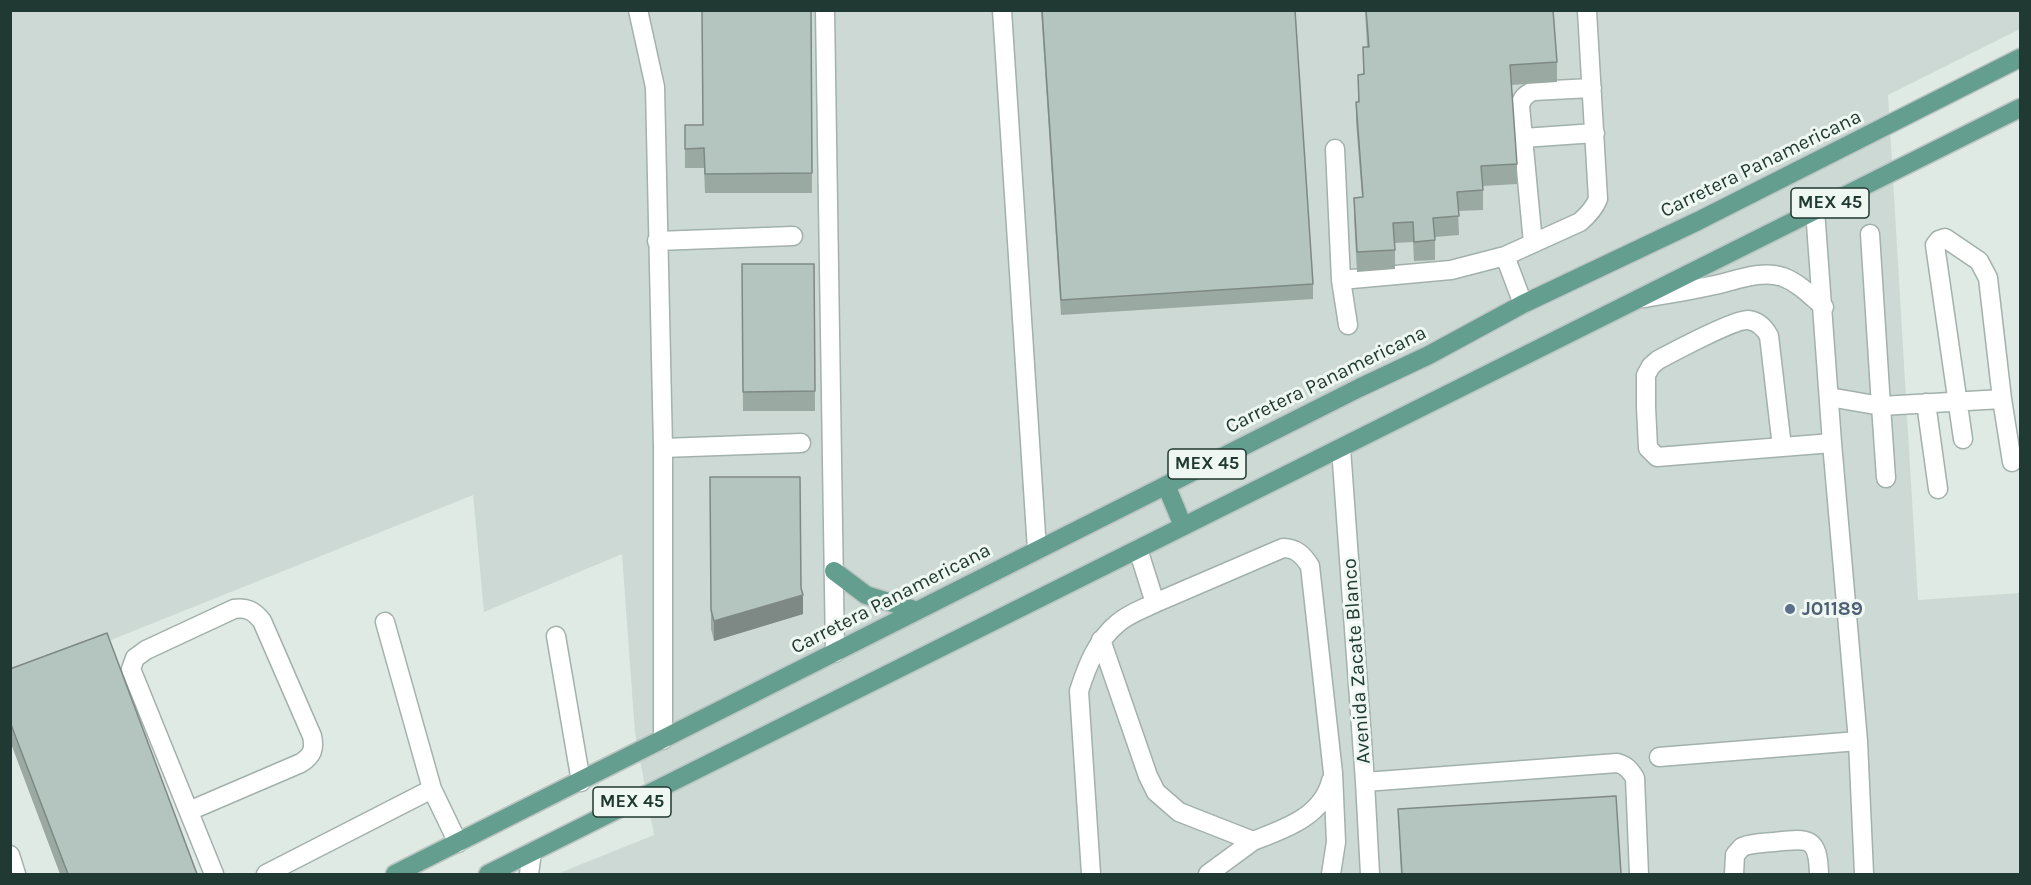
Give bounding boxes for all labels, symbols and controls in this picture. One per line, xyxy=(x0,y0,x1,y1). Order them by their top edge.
street label: Carretera Panamericana xyxy=(1657,105,1865,223)
road number: MEX 45 xyxy=(1791,188,1869,218)
street label: Carretera Panamericana xyxy=(1222,321,1430,439)
road number: MEX 45 xyxy=(1168,449,1246,479)
street label: Carretera Panamericana xyxy=(787,538,995,660)
street label: Avenida Zacate Blanco xyxy=(1338,557,1376,765)
place label: J01189 xyxy=(1802,597,1863,621)
marker: J01189 xyxy=(1783,602,1797,616)
road number: MEX 45 xyxy=(593,787,671,817)

